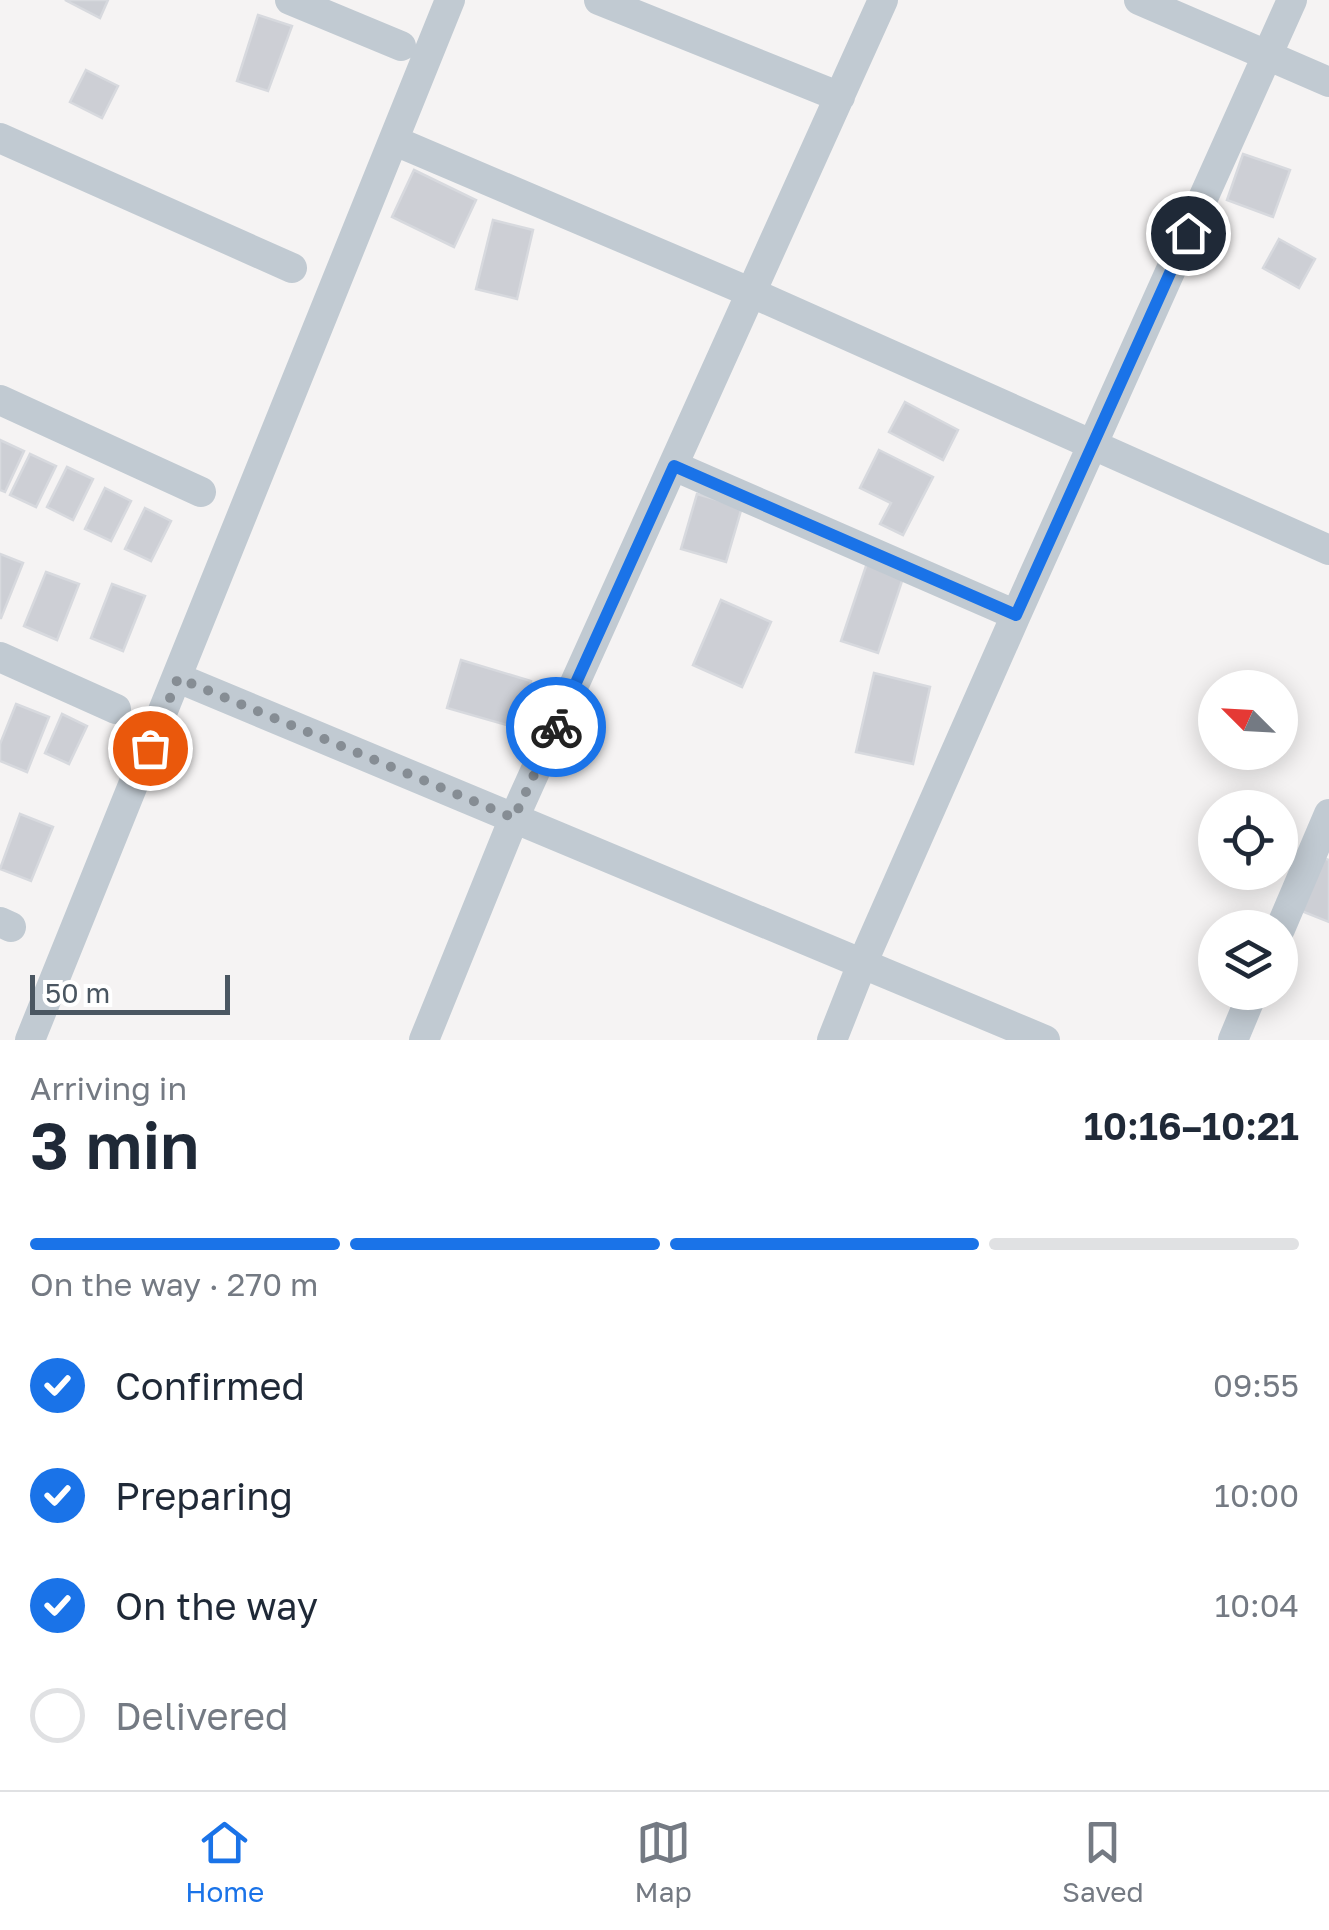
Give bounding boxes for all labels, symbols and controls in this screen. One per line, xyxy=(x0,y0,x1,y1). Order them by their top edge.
pin xyxy=(1146,191,1231,276)
icon: home xyxy=(1161,206,1216,261)
north arrow xyxy=(1198,670,1298,770)
map controls xyxy=(1198,670,1298,1010)
courier xyxy=(506,677,606,777)
icon: bike xyxy=(529,700,584,755)
pin xyxy=(108,706,193,791)
icon: bag xyxy=(123,721,178,776)
button: locate xyxy=(1198,790,1298,890)
button: layers xyxy=(1198,910,1298,1010)
scale bar xyxy=(30,970,230,1014)
text: 50 m xyxy=(45,976,110,1009)
text: Arriving in xyxy=(30,1069,187,1107)
text: 10:16–10:21 xyxy=(1084,1103,1299,1148)
text: 3 min xyxy=(30,1105,199,1183)
text: On the way · 270 m xyxy=(30,1265,318,1303)
icon: check xyxy=(30,1358,85,1413)
text: Confirmed xyxy=(115,1363,305,1408)
text: 09:55 xyxy=(1213,1366,1299,1404)
icon: check xyxy=(30,1468,85,1523)
text: Preparing xyxy=(115,1473,293,1518)
text: 10:00 xyxy=(1214,1476,1299,1514)
icon: check xyxy=(30,1578,85,1633)
text: On the way xyxy=(115,1583,318,1628)
text: 10:04 xyxy=(1215,1586,1299,1624)
text: Delivered xyxy=(115,1693,288,1738)
tab: Home xyxy=(185,1815,264,1908)
tab: Map xyxy=(635,1815,692,1908)
tab: Saved xyxy=(1062,1815,1144,1908)

